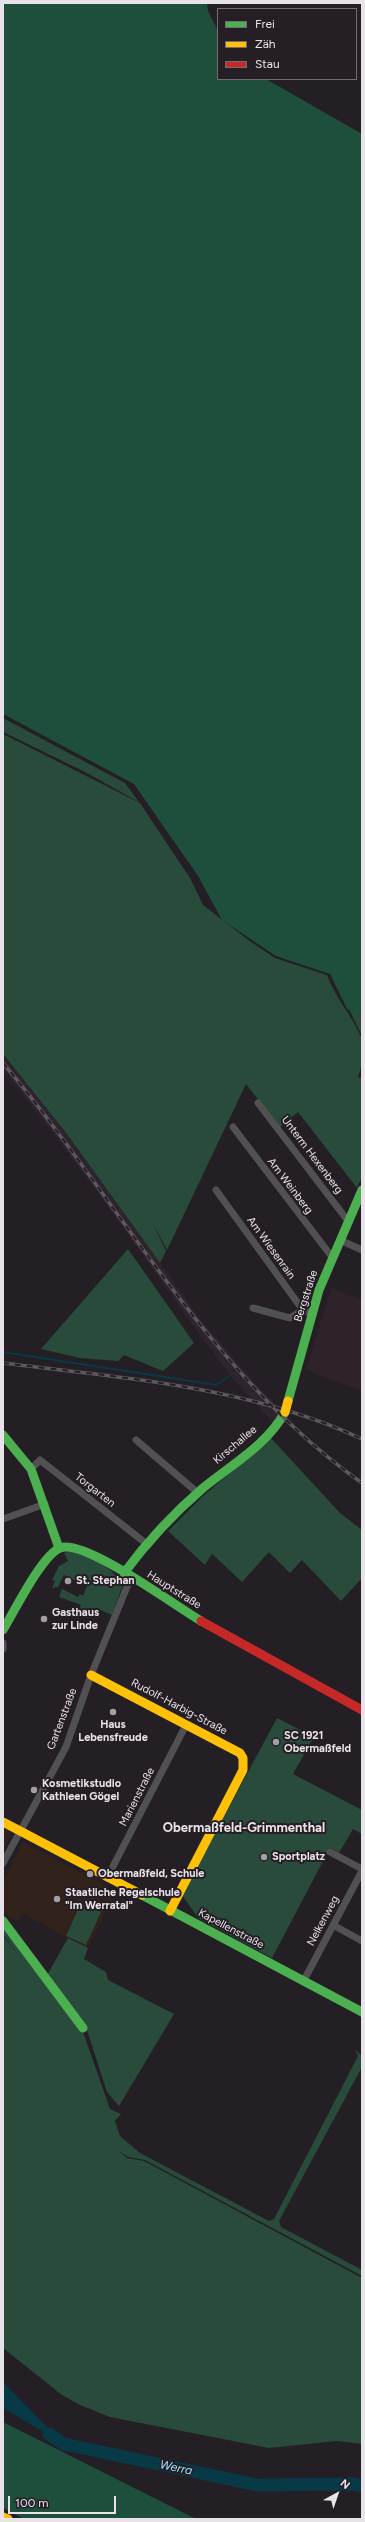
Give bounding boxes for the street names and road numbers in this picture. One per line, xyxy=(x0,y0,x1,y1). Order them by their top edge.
street label: Unterm Hexenberg xyxy=(278,1113,346,1197)
street label: Am Weinberg xyxy=(265,1155,315,1217)
street label: Am Wiesenrain xyxy=(244,1214,298,1282)
street label: Bergstraße xyxy=(291,1268,321,1324)
street label: Kirschallee xyxy=(211,1423,259,1467)
street label: Torgarten xyxy=(72,1470,118,1510)
street label: Hauptstraße xyxy=(144,1568,204,1612)
street label: Rudolf-Harbig-Straße xyxy=(129,1676,229,1738)
street label: Gartenstraße xyxy=(44,1686,80,1752)
street label: Marienstraße xyxy=(117,1765,157,1829)
street label: Nelkenweg xyxy=(304,1894,342,1948)
street label: Kapellenstraße xyxy=(196,1906,266,1952)

